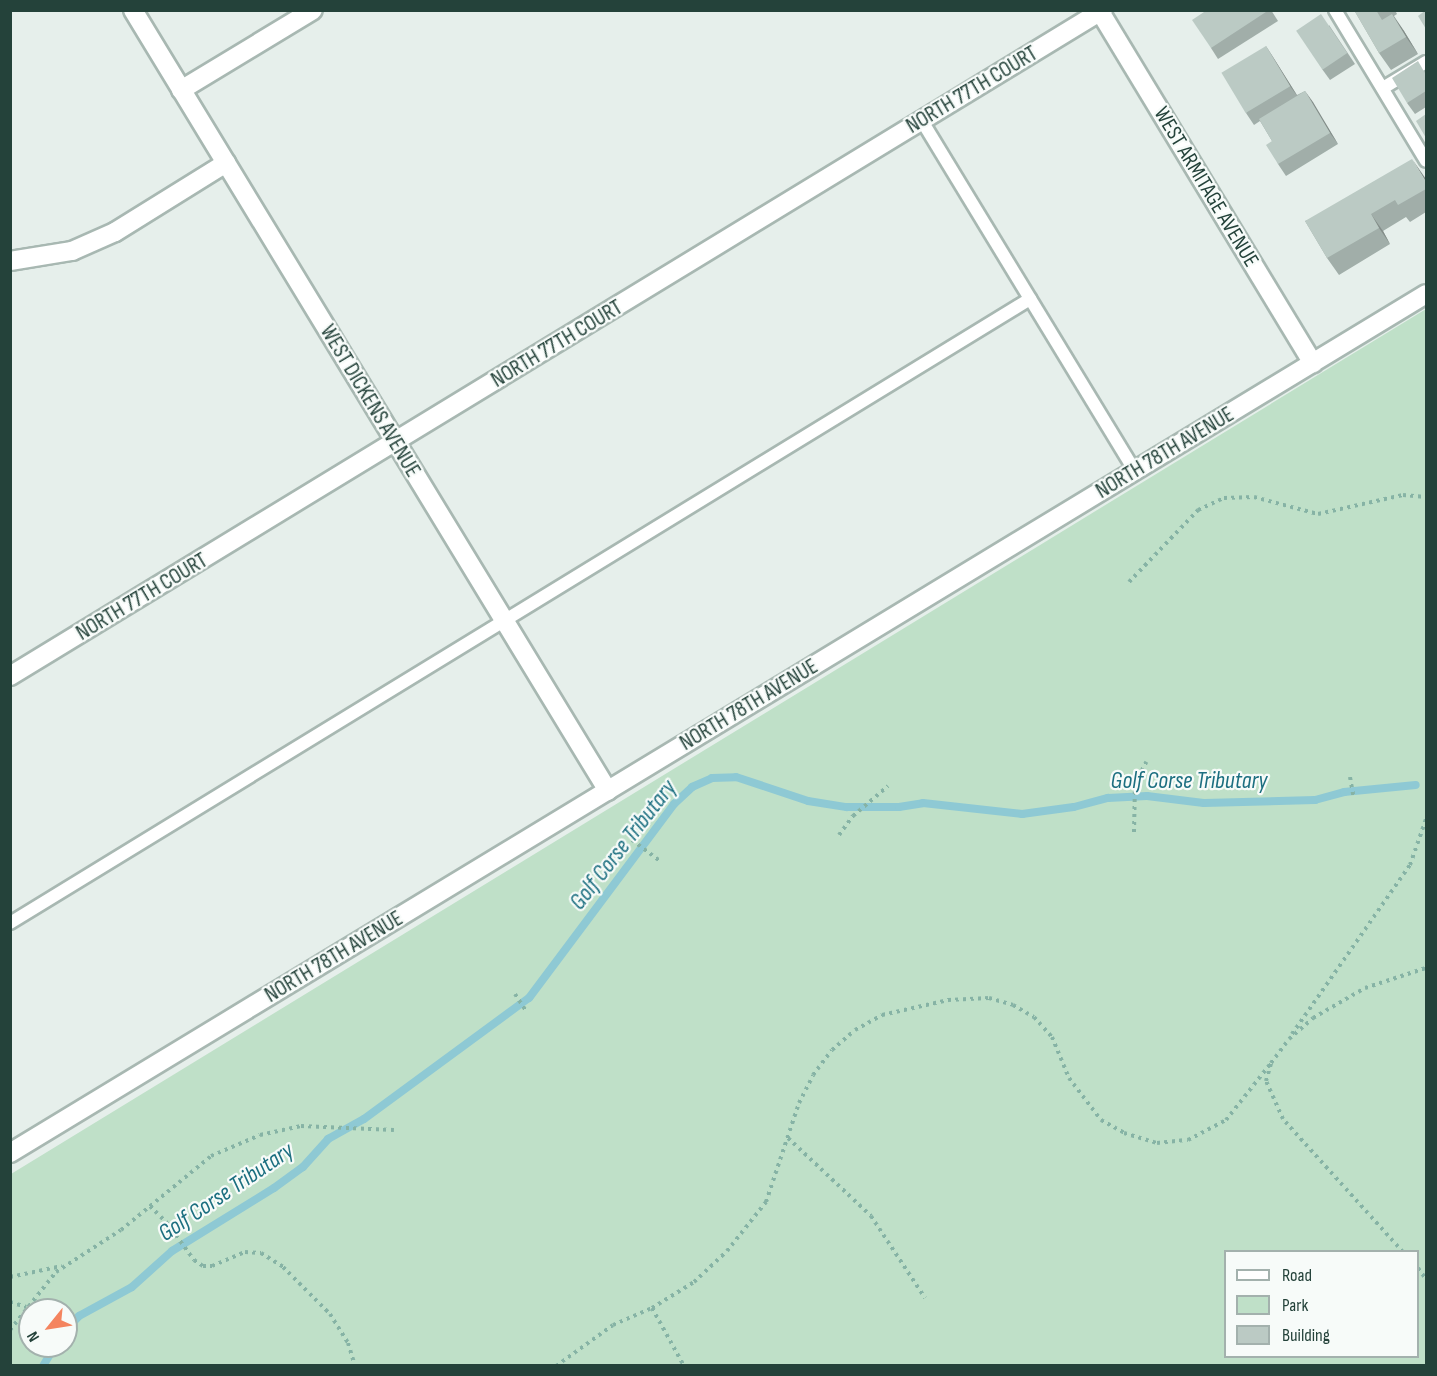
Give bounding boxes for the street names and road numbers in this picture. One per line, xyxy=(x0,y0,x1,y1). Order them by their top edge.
street label: NORTH 77TH COURT xyxy=(902,40,1042,140)
street label: WEST ARMITAGE AVENUE xyxy=(1148,102,1264,272)
street label: NORTH 77TH COURT xyxy=(487,294,627,394)
street label: WEST DICKENS AVENUE xyxy=(314,320,426,482)
street label: NORTH 78TH AVENUE xyxy=(1091,401,1239,505)
street label: NORTH 77TH COURT xyxy=(72,547,212,647)
street label: NORTH 78TH AVENUE xyxy=(675,653,823,757)
street label: NORTH 78TH AVENUE xyxy=(260,905,408,1009)

